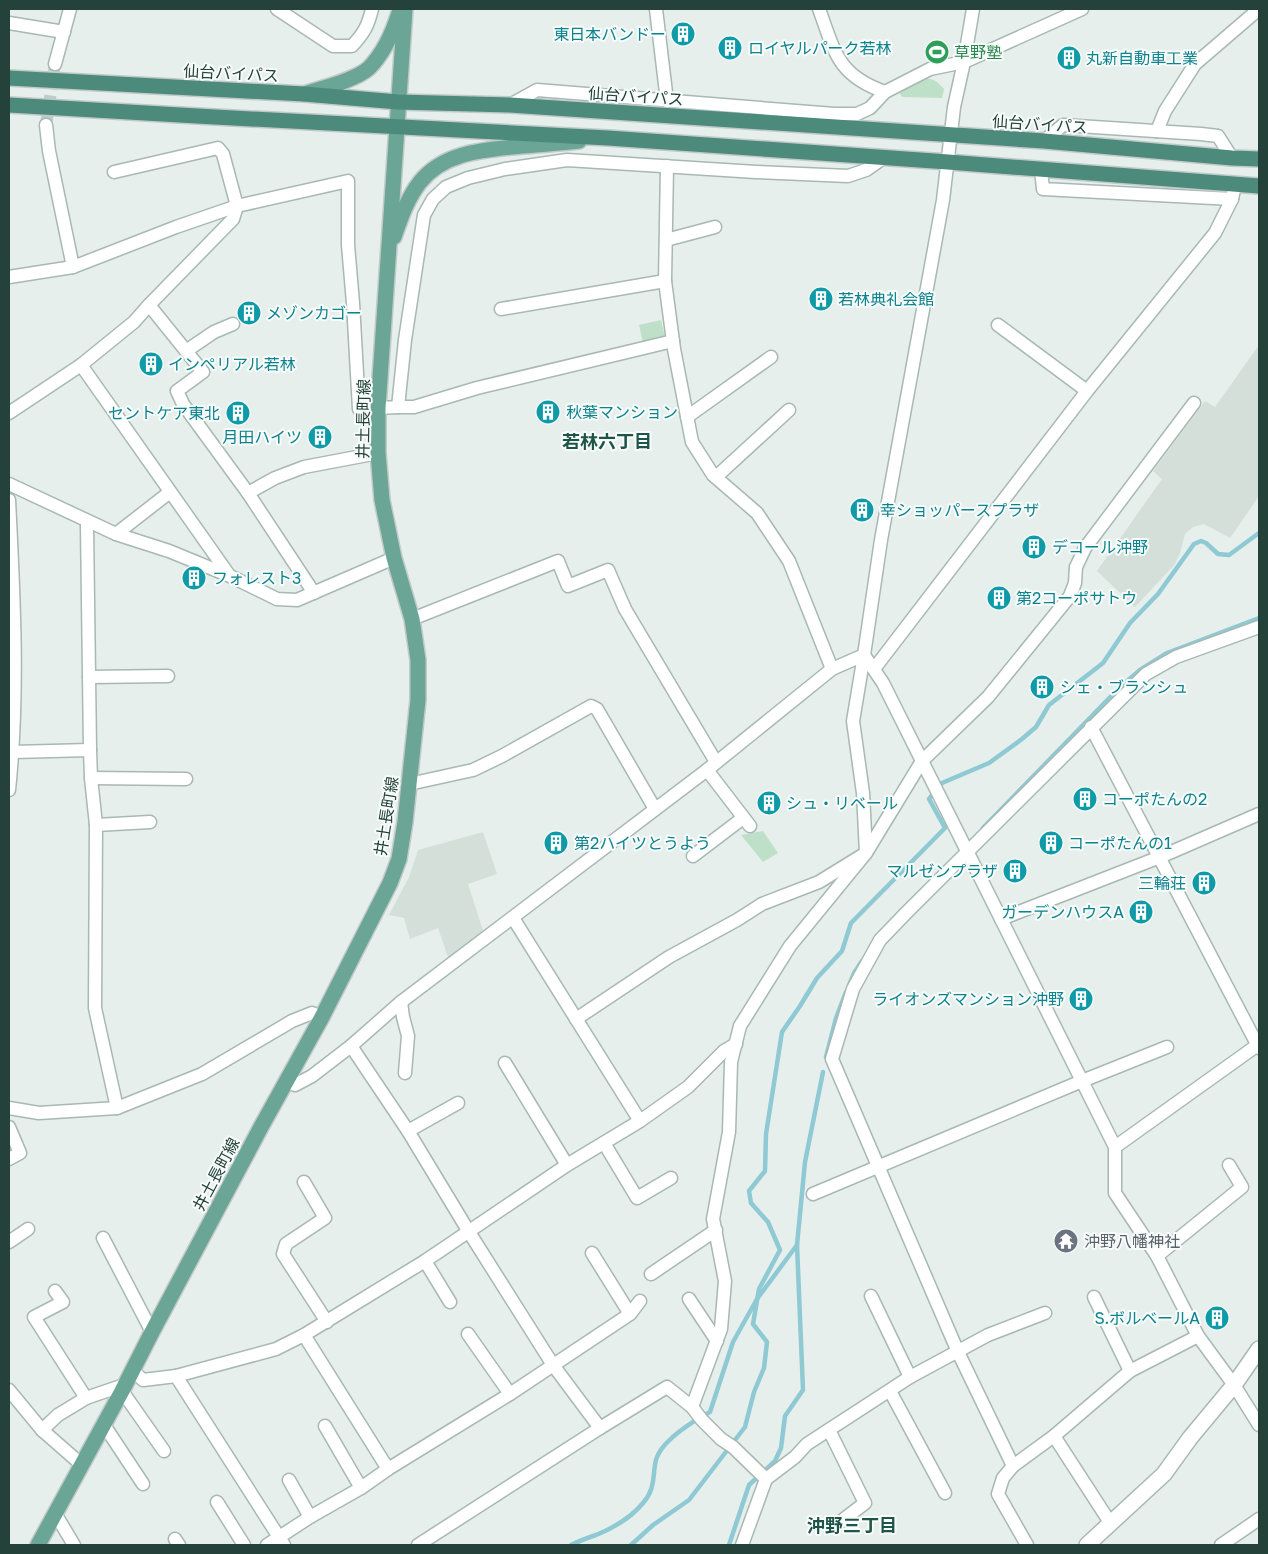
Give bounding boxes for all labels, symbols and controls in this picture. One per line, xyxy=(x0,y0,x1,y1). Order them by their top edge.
building icon: 東日本バンドー xyxy=(670,21,696,47)
place label: 東日本バンドー xyxy=(553,24,666,44)
building icon: ロイヤルパーク若林 xyxy=(717,35,743,61)
place label: ロイヤルパーク若林 xyxy=(748,38,892,58)
sports icon: 草野塾 xyxy=(924,39,950,65)
place label: 草野塾 xyxy=(954,42,1002,62)
building icon: 丸新自動車工業 xyxy=(1056,45,1082,71)
place label: 丸新自動車工業 xyxy=(1086,48,1198,68)
street label: 仙台バイパス xyxy=(183,61,279,85)
street label: 仙台バイパス xyxy=(588,83,684,109)
street label: 仙台バイパス xyxy=(992,111,1088,137)
building icon: 若林典礼会館 xyxy=(808,286,834,312)
place label: 若林典礼会館 xyxy=(838,289,934,309)
building icon: メゾンカゴー xyxy=(236,300,262,326)
place label: メゾンカゴー xyxy=(266,303,362,323)
building icon: インペリアル若林 xyxy=(138,351,164,377)
place label: インペリアル若林 xyxy=(168,354,296,374)
street label: 井土長町線 xyxy=(352,379,374,459)
building icon: 秋葉マンション xyxy=(535,399,561,425)
building icon: セントケア東北 xyxy=(225,400,251,426)
place label: 秋葉マンション xyxy=(566,402,678,422)
place label: セントケア東北 xyxy=(108,403,220,423)
building icon: 月田ハイツ xyxy=(307,424,333,450)
place label: 月田ハイツ xyxy=(222,427,302,447)
district label: 若林六丁目 xyxy=(562,430,652,452)
building icon: 幸ショッパースプラザ xyxy=(849,497,875,523)
place label: 幸ショッパースプラザ xyxy=(880,500,1039,520)
building icon: デコール沖野 xyxy=(1021,534,1047,560)
place label: デコール沖野 xyxy=(1052,537,1148,557)
building icon: フォレスト3 xyxy=(181,565,207,591)
place label: フォレスト3 xyxy=(212,568,301,588)
building icon: 第2コーポサトウ xyxy=(986,585,1012,611)
place label: 第2コーポサトウ xyxy=(1016,588,1137,608)
building icon: シェ・ブランシュ xyxy=(1029,674,1055,700)
place label: シェ・ブランシュ xyxy=(1060,677,1188,697)
street label: 井土長町線 xyxy=(370,775,402,857)
building icon: コーポたんの2 xyxy=(1072,786,1098,812)
place label: コーポたんの2 xyxy=(1102,789,1207,809)
building icon: シュ・リベール xyxy=(756,790,782,816)
place label: シュ・リベール xyxy=(786,793,898,813)
building icon: 第2ハイツとうよう xyxy=(543,830,569,856)
building icon: コーポたんの1 xyxy=(1038,830,1064,856)
place label: 第2ハイツとうよう xyxy=(574,833,711,853)
place label: コーポたんの1 xyxy=(1068,833,1172,853)
building icon: マルゼンプラザ xyxy=(1002,858,1028,884)
place label: マルゼンプラザ xyxy=(886,861,998,881)
building icon: 三輪荘 xyxy=(1191,870,1217,896)
place label: 三輪荘 xyxy=(1138,873,1186,893)
building icon: ガーデンハウスA xyxy=(1128,899,1154,925)
place label: ガーデンハウスA xyxy=(1001,902,1124,922)
building icon: ライオンズマンション沖野 xyxy=(1068,986,1094,1012)
place label: ライオンズマンション沖野 xyxy=(872,989,1064,1009)
street label: 井土長町線 xyxy=(188,1134,244,1214)
temple icon: 沖野八幡神社 xyxy=(1053,1228,1079,1254)
place label: 沖野八幡神社 xyxy=(1084,1231,1180,1251)
building icon: S.ボルベールA xyxy=(1204,1305,1230,1331)
place label: S.ボルベールA xyxy=(1094,1308,1200,1328)
district label: 沖野三丁目 xyxy=(807,1514,897,1536)

